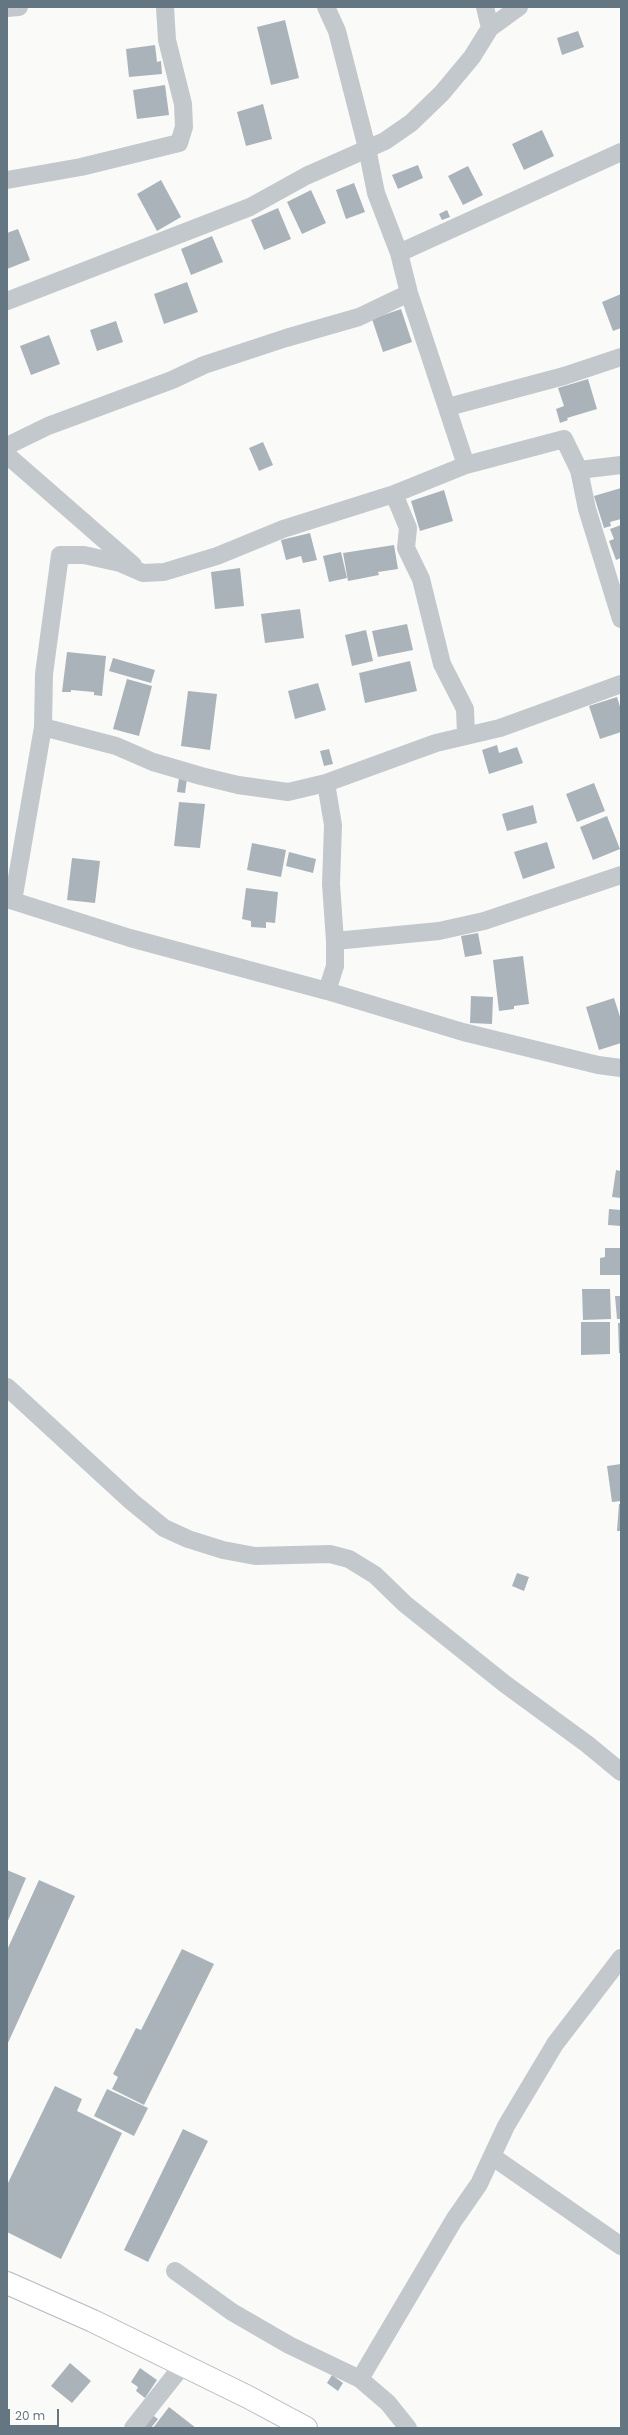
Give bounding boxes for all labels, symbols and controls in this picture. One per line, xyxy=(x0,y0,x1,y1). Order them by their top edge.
scale bar xyxy=(10,2401,61,2427)
text: 20 m xyxy=(15,2407,45,2424)

